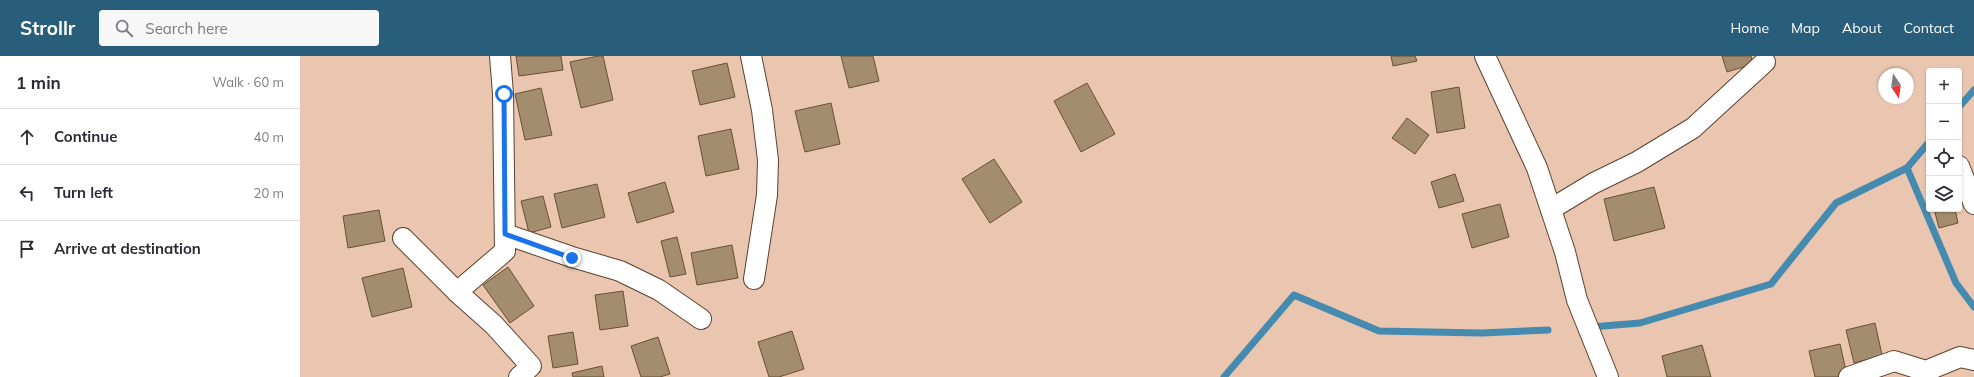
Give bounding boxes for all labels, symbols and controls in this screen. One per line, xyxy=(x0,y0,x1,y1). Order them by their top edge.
search box xyxy=(99,10,379,46)
text: Strollr xyxy=(20,16,75,40)
icon: search xyxy=(113,17,135,39)
text: Search here xyxy=(145,19,228,38)
text: Home xyxy=(1730,19,1769,37)
text: Map xyxy=(1791,19,1820,37)
text: About xyxy=(1842,19,1882,37)
text: Contact xyxy=(1904,19,1954,37)
north arrow xyxy=(1878,68,1914,104)
map controls xyxy=(1926,68,1962,212)
button: + xyxy=(1926,68,1962,104)
text: 1 min xyxy=(16,72,61,93)
text: Walk · 60 m xyxy=(213,74,284,90)
route start xyxy=(495,85,513,103)
button: − xyxy=(1926,104,1962,140)
icon: ahead xyxy=(16,126,38,148)
text: Continue xyxy=(54,127,117,146)
text: 40 m xyxy=(254,129,284,145)
button: locate xyxy=(1926,140,1962,176)
button: layers xyxy=(1926,176,1962,212)
icon: left xyxy=(16,182,38,204)
text: Turn left xyxy=(54,183,113,202)
text: 20 m xyxy=(254,185,284,201)
icon: arrive xyxy=(16,238,38,260)
text: Arrive at destination xyxy=(54,239,201,258)
route end xyxy=(563,249,581,267)

